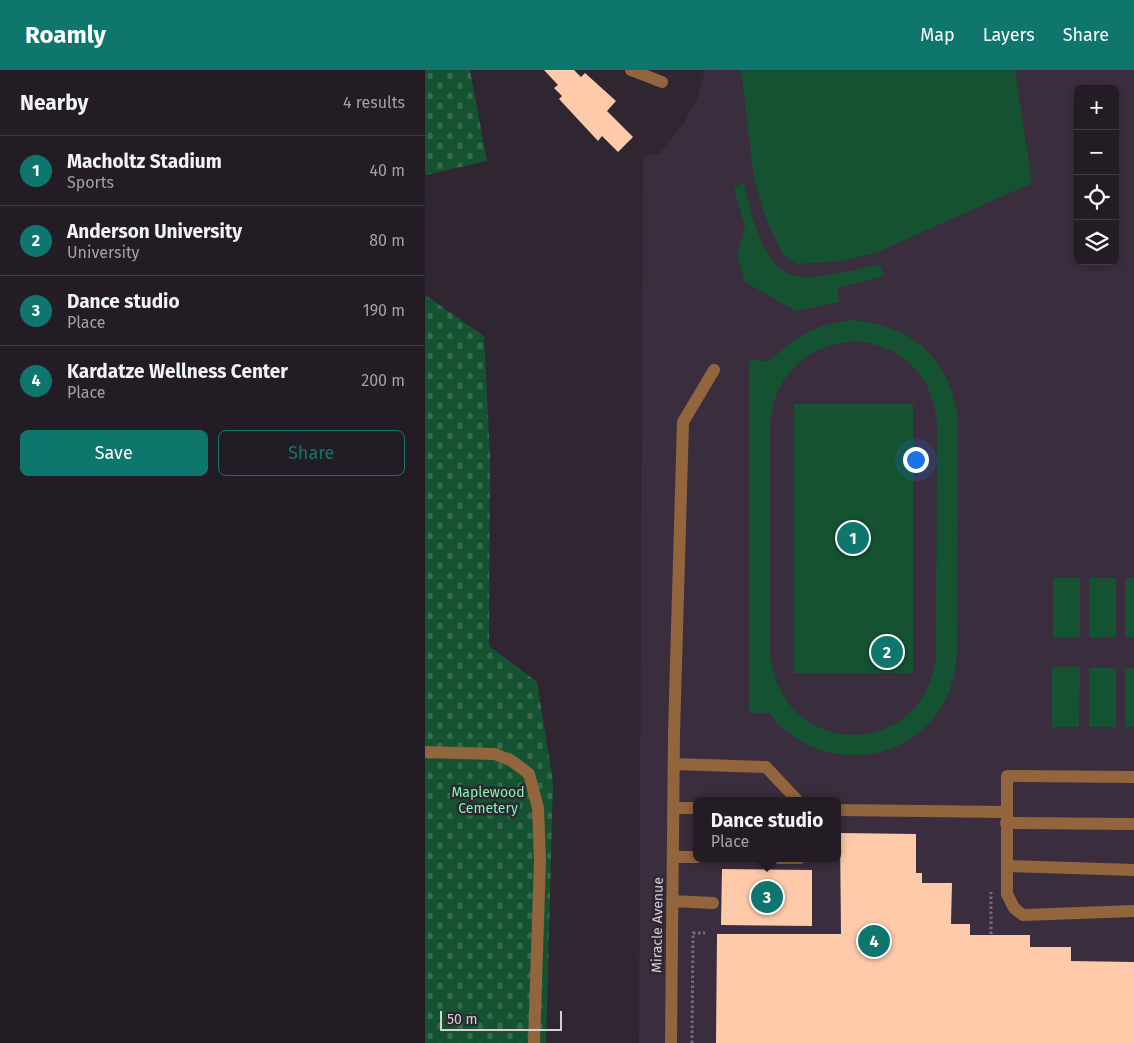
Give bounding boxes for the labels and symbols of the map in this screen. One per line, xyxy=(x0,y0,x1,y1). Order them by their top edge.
your location xyxy=(903,447,929,473)
pin: 1 xyxy=(837,519,869,557)
pin: 2 xyxy=(871,633,903,671)
park label: Maplewood Cemetery xyxy=(451,784,525,817)
street label: Miracle Avenue xyxy=(648,877,667,973)
pin: 3 xyxy=(751,878,783,916)
pin: 4 xyxy=(858,922,890,960)
scale bar xyxy=(440,1008,563,1031)

